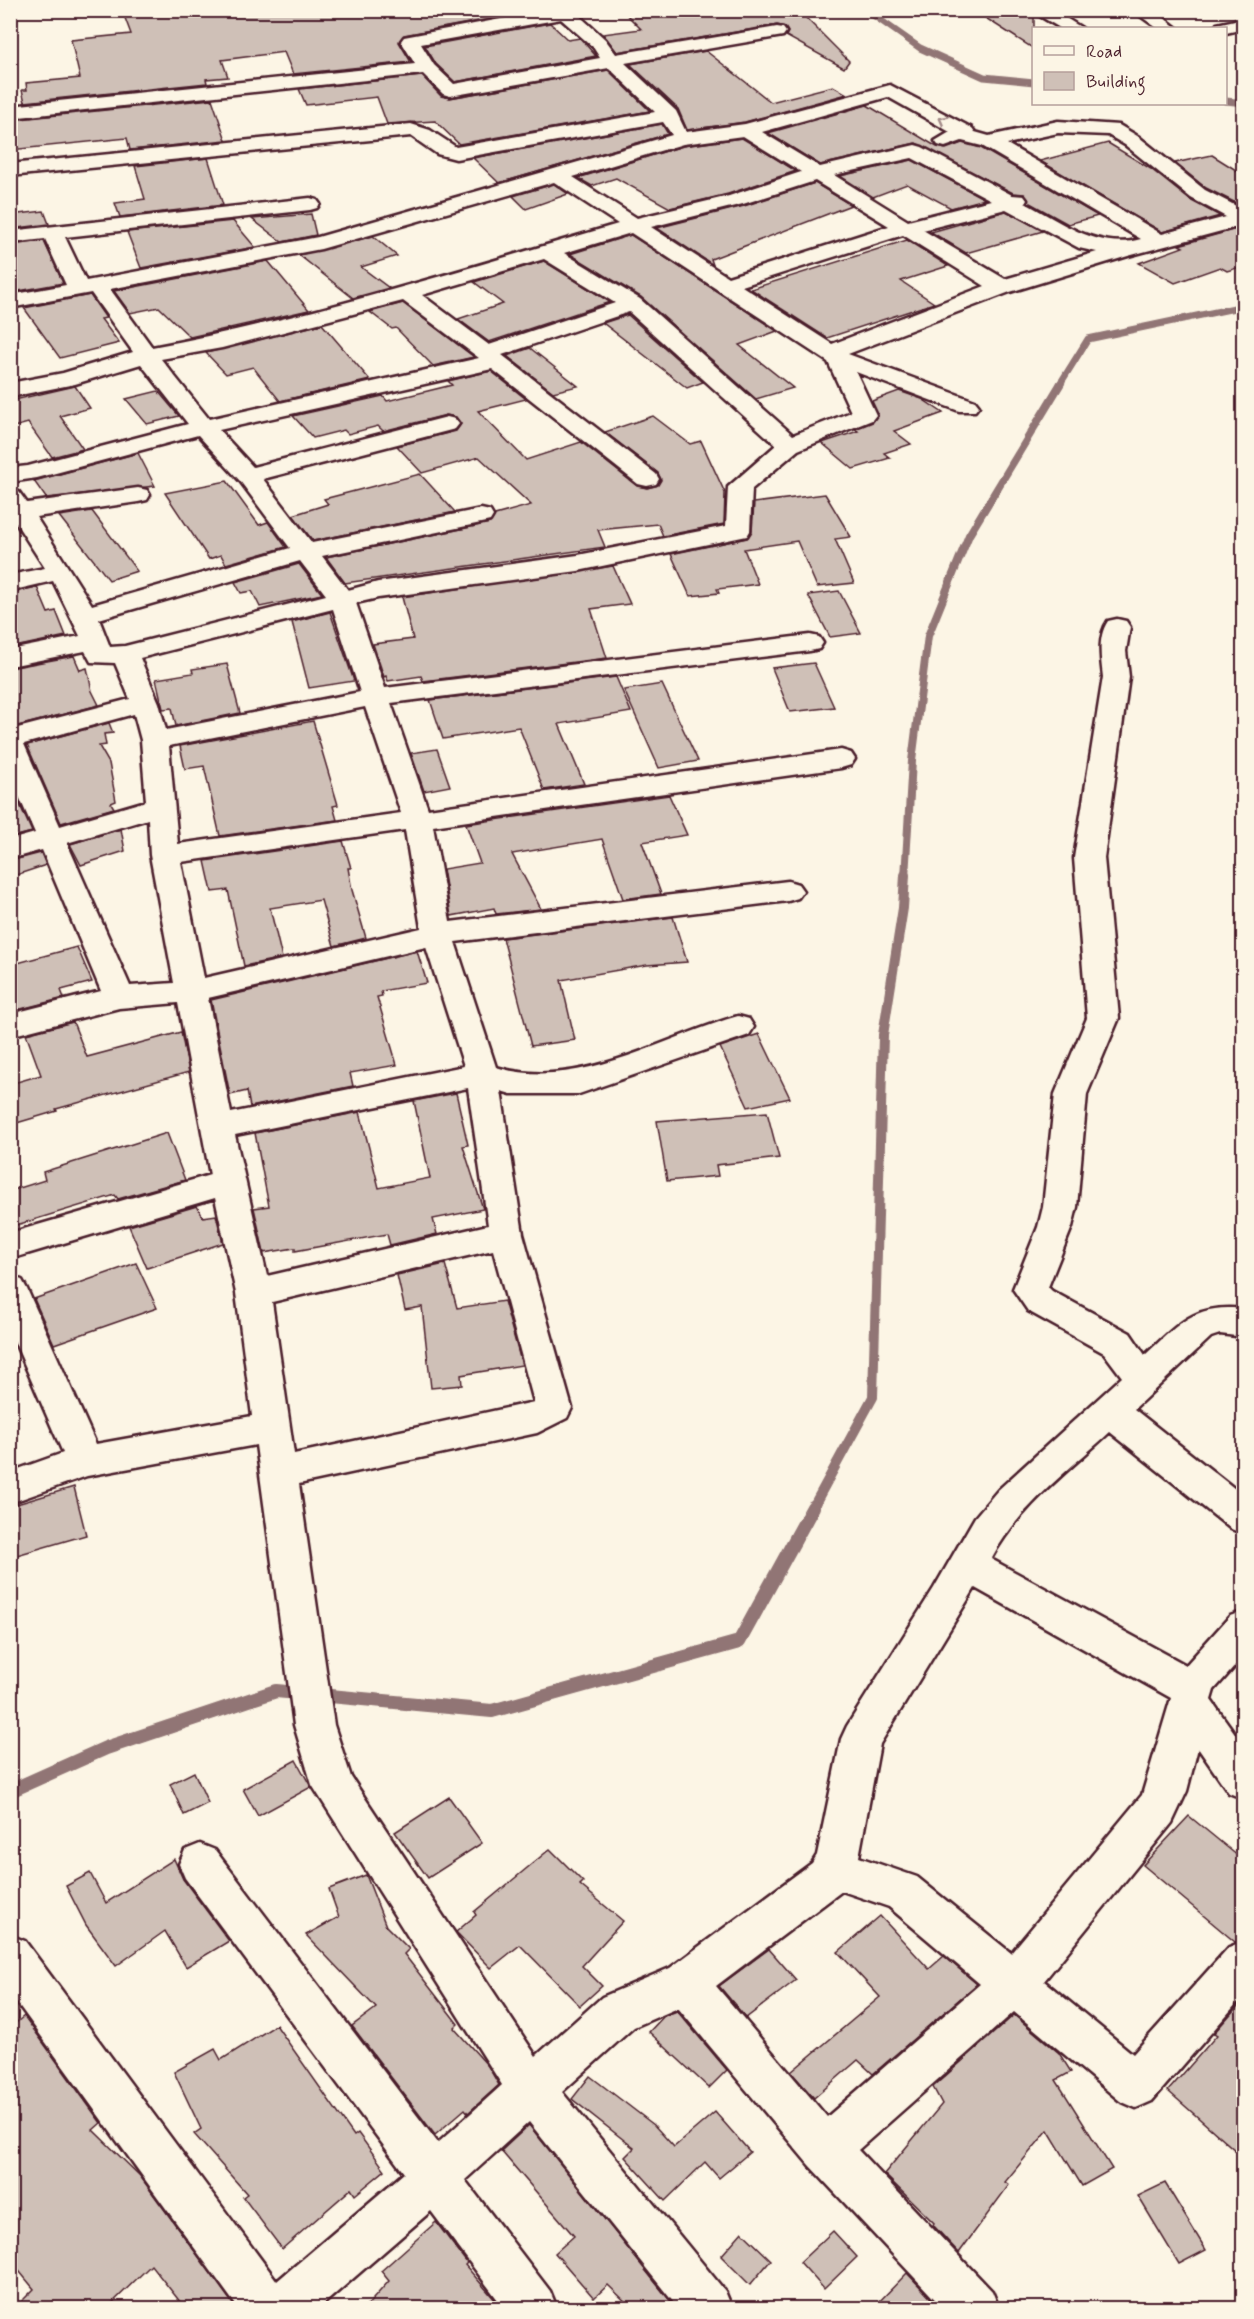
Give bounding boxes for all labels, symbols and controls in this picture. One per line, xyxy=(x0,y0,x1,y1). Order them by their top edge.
legend xyxy=(1032,27,1227,105)
text: Road xyxy=(1086,40,1122,64)
text: Building xyxy=(1086,70,1146,96)
one-way arrow xyxy=(939,116,949,127)

